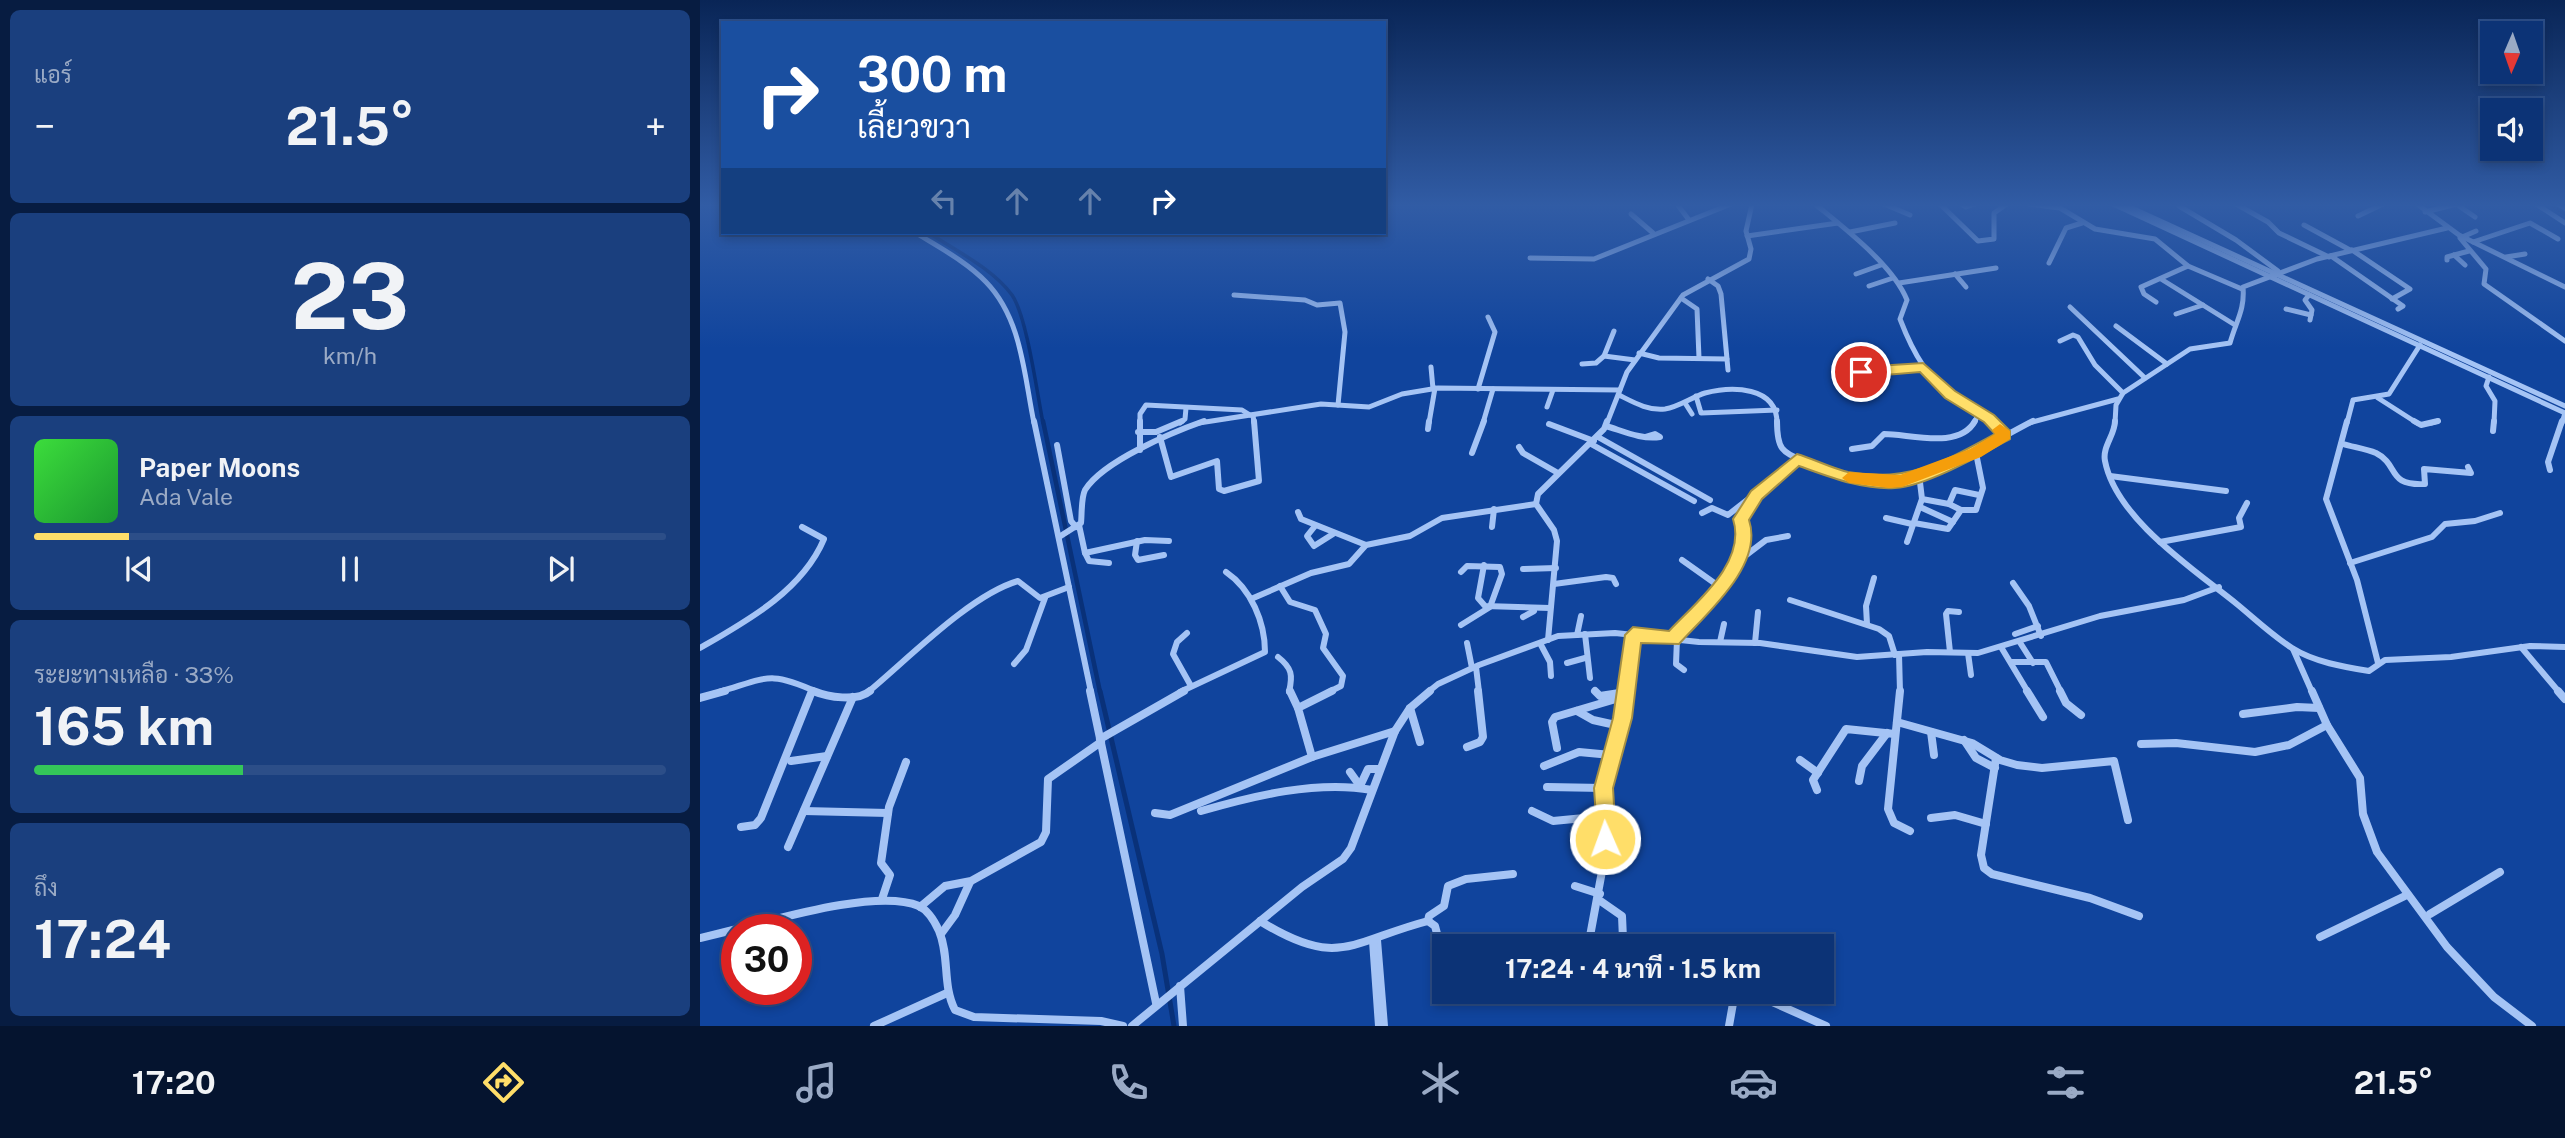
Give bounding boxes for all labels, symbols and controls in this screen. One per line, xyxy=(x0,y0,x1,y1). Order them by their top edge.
north arrow xyxy=(2480,21,2543,84)
map controls xyxy=(2480,21,2543,161)
text: 300 m xyxy=(857,45,1007,103)
icon: right xyxy=(742,49,833,140)
text: แอร์ xyxy=(34,61,72,88)
text: 21.5° xyxy=(285,96,415,157)
button: sound xyxy=(2480,98,2543,161)
text: − xyxy=(34,104,55,149)
text: + xyxy=(645,104,666,149)
text: เลี้ยวขวา xyxy=(857,108,971,145)
icon: left xyxy=(925,182,963,220)
icon: ahead xyxy=(998,182,1036,220)
icon: ahead xyxy=(1071,182,1109,220)
icon: right xyxy=(1144,182,1182,220)
text: 23 xyxy=(291,243,409,349)
text: km/h xyxy=(323,342,377,369)
pin xyxy=(1831,342,1891,402)
icon: arrive xyxy=(1842,353,1880,391)
text: Paper Moons xyxy=(139,452,300,483)
text: Ada Vale xyxy=(139,483,233,510)
icon: previous xyxy=(120,550,158,588)
icon: pause xyxy=(331,550,369,588)
icon: next xyxy=(542,550,580,588)
text: ระยะทางเหลือ · 33% xyxy=(34,661,234,688)
text: 165 km xyxy=(34,696,214,757)
position arrow xyxy=(1568,802,1642,876)
text: ถึง xyxy=(34,874,58,901)
text: 17:24 xyxy=(34,909,171,970)
speed limit sign: 30 xyxy=(721,914,812,1005)
text: 17:24 · 4 นาที · 1.5 km xyxy=(1505,953,1761,984)
icon: directions xyxy=(479,1058,528,1107)
icon: music xyxy=(792,1058,841,1107)
icon: phone xyxy=(1104,1058,1153,1107)
icon: climate xyxy=(1416,1058,1465,1107)
icon: car xyxy=(1729,1058,1778,1107)
icon: filters xyxy=(2041,1058,2090,1107)
text: 17:20 xyxy=(132,1064,216,1101)
text: 21.5° xyxy=(2354,1064,2433,1101)

